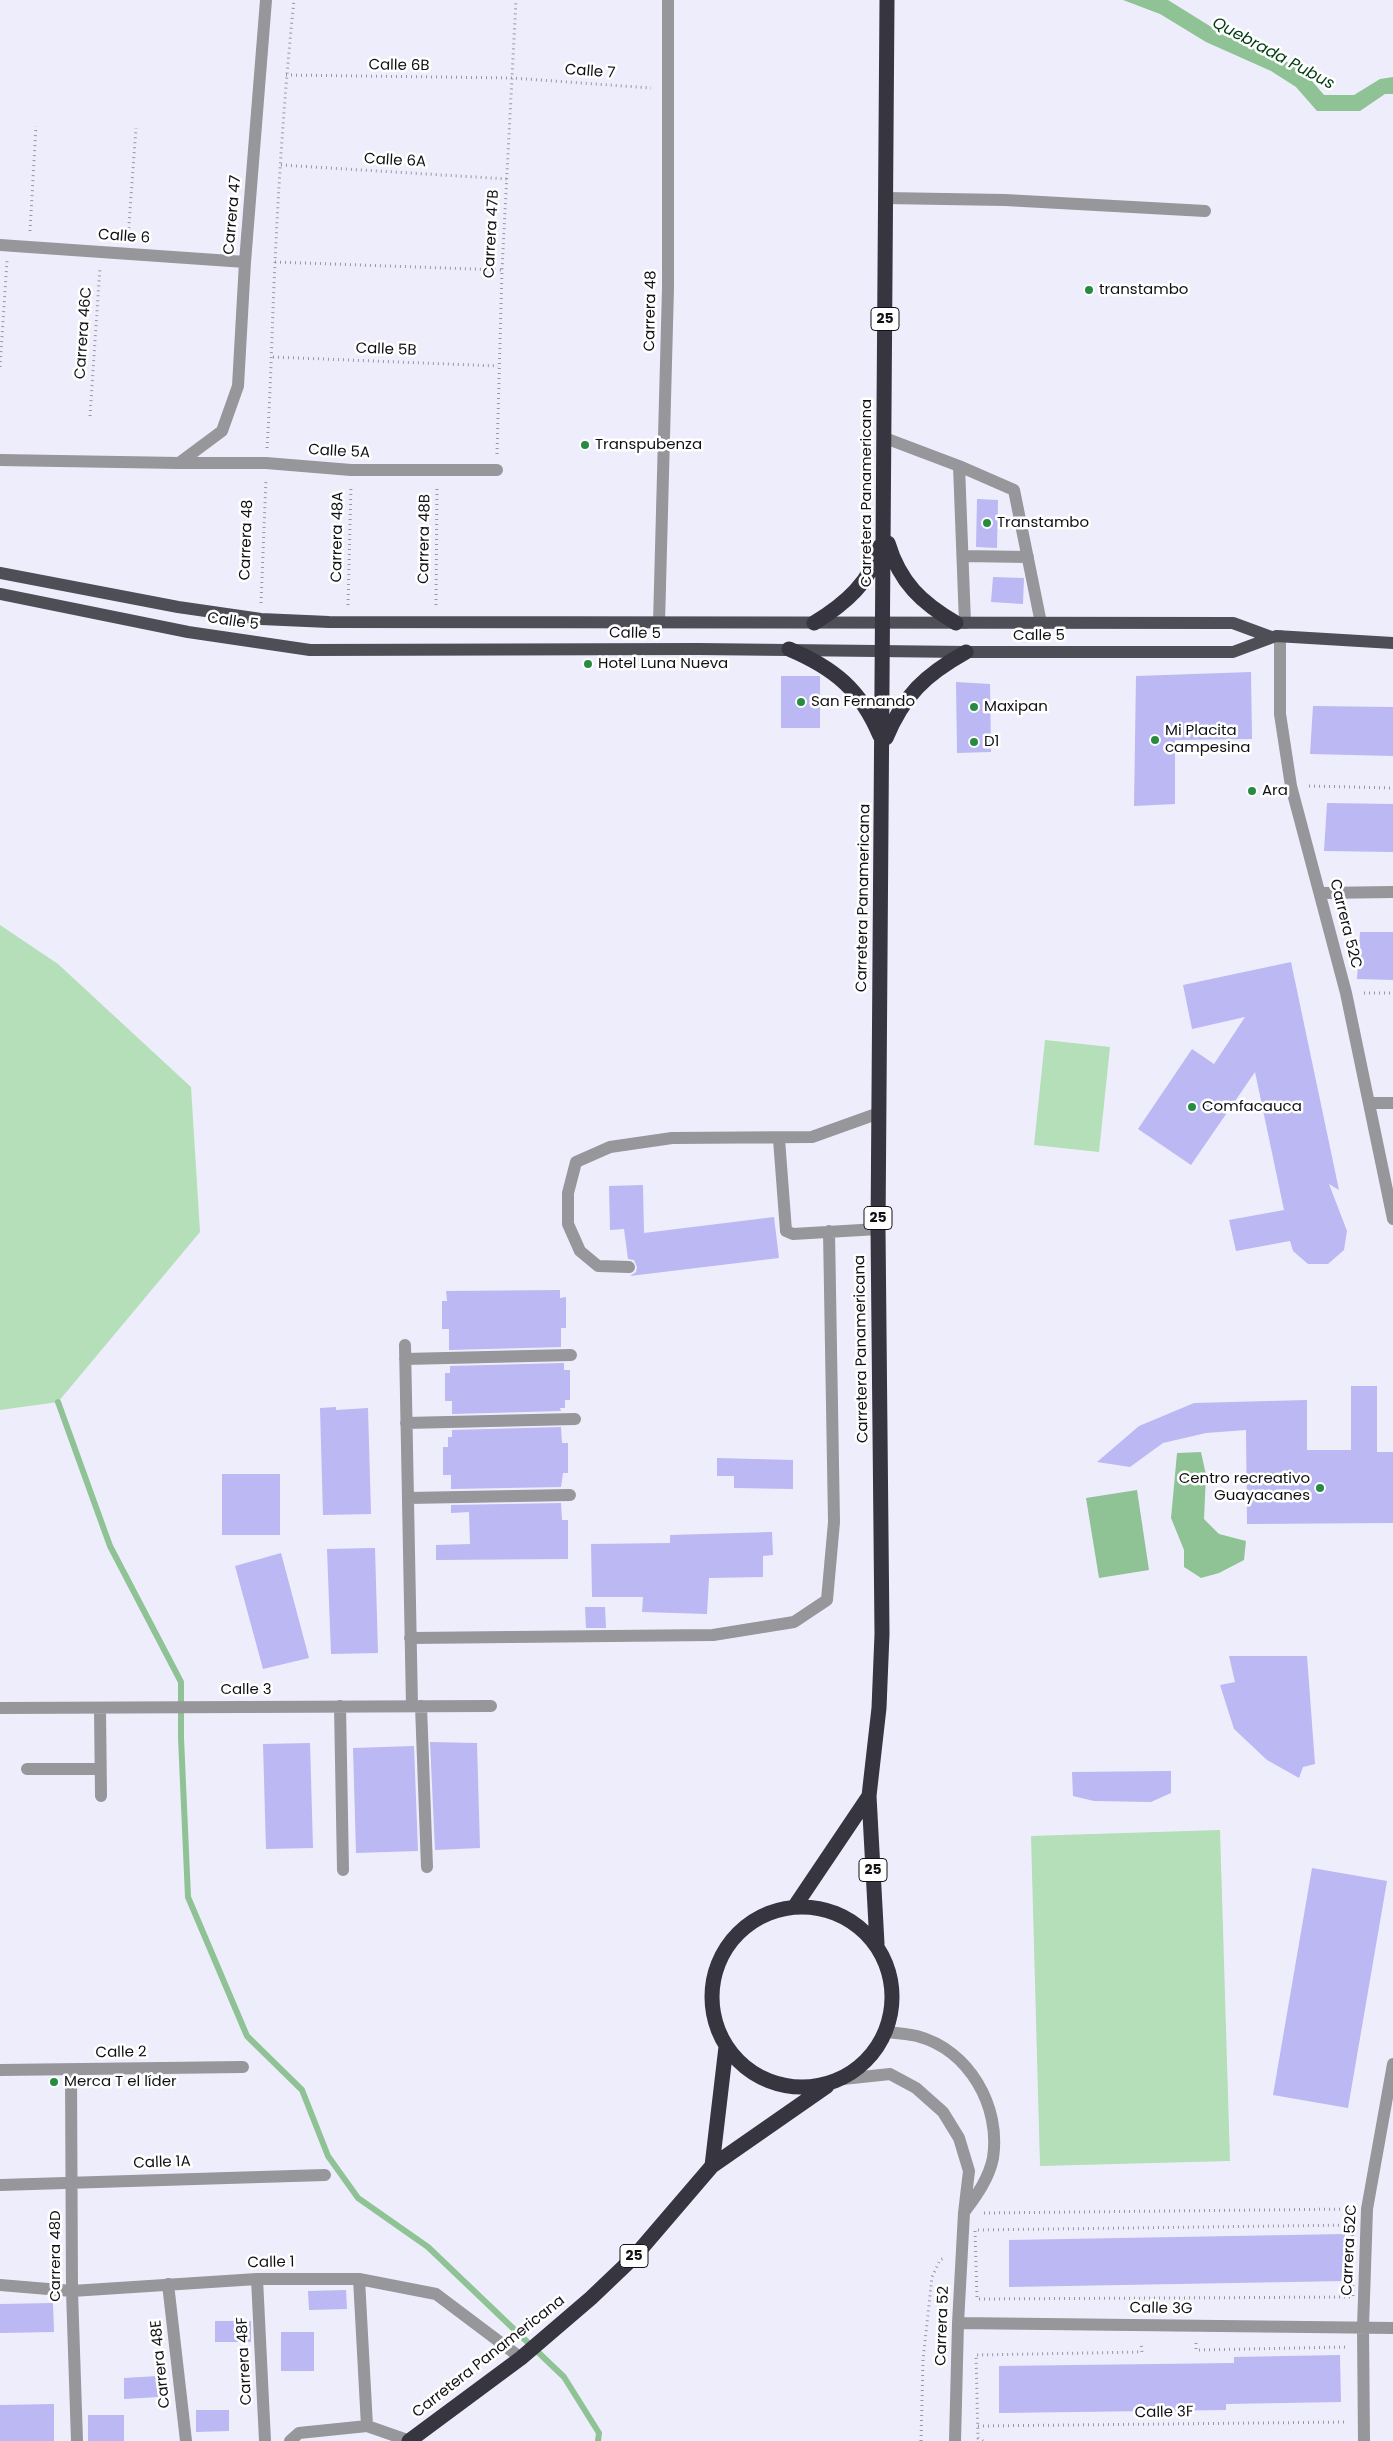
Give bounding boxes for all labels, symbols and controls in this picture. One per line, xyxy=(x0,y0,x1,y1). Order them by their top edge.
water label: Quebrada Pubus xyxy=(1209,14,1337,94)
street label: Calle 6B xyxy=(368,56,430,76)
street label: Calle 7 xyxy=(564,61,616,83)
street label: Calle 6A xyxy=(364,150,426,172)
street label: Carrera 47 xyxy=(221,175,245,255)
street label: Carrera 47B xyxy=(481,189,503,279)
street label: Calle 6 xyxy=(97,226,151,248)
street label: Carrera 48 xyxy=(641,270,661,352)
place label: transtambo xyxy=(1099,281,1188,299)
marker: transtambo xyxy=(1083,284,1095,296)
street label: Carrera 46C xyxy=(72,286,96,380)
road number: 25 xyxy=(871,308,899,330)
street label: Calle 5B xyxy=(355,340,417,360)
street label: Carretera Panamericana xyxy=(858,399,876,587)
place label: Transpubenza xyxy=(595,436,702,454)
marker: Transpubenza xyxy=(579,439,591,451)
street label: Calle 5A xyxy=(308,441,370,463)
street label: Carrera 48A xyxy=(328,491,348,583)
street label: Carrera 48B xyxy=(415,494,435,584)
street label: Carrera 48 xyxy=(237,499,257,581)
place label: Transtambo xyxy=(997,514,1089,532)
marker: Transtambo xyxy=(981,517,993,529)
street label: Calle 5 xyxy=(206,609,260,635)
street label: Calle 5 xyxy=(609,625,661,643)
street label: Calle 5 xyxy=(1013,627,1065,645)
place label: Hotel Luna Nueva xyxy=(598,655,728,673)
marker: Hotel Luna Nueva xyxy=(582,658,594,670)
place label: San Fernando xyxy=(811,693,915,711)
marker: San Fernando xyxy=(795,696,807,708)
place label: Maxipan xyxy=(984,698,1048,716)
marker: Maxipan xyxy=(968,701,980,713)
place label: Mi Placita campesina xyxy=(1165,722,1250,757)
place label: D1 xyxy=(984,733,999,751)
marker: Mi Placita campesina xyxy=(1149,734,1161,746)
marker: D1 xyxy=(968,736,980,748)
place label: Ara xyxy=(1262,782,1288,800)
marker: Ara xyxy=(1246,785,1258,797)
street label: Carretera Panamericana xyxy=(853,804,875,992)
street label: Carrera 52C xyxy=(1325,877,1365,971)
place label: Comfacauca xyxy=(1202,1098,1302,1116)
marker: Comfacauca xyxy=(1186,1101,1198,1113)
road number: 25 xyxy=(864,1206,892,1230)
street label: Carretera Panamericana xyxy=(851,1255,873,1443)
place label: Centro recreativo Guayacanes xyxy=(1179,1470,1310,1505)
marker: Centro recreativo Guayacanes xyxy=(1314,1482,1326,1494)
street label: Calle 3 xyxy=(220,1681,272,1699)
road number: 25 xyxy=(859,1858,887,1882)
street label: Calle 2 xyxy=(95,2044,147,2062)
place label: Merca T el líder xyxy=(64,2073,177,2091)
marker: Merca T el líder xyxy=(48,2076,60,2088)
street label: Calle 1A xyxy=(133,2153,191,2173)
street label: Carrera 52C xyxy=(1339,2204,1361,2296)
street label: Carrera 48D xyxy=(47,2210,65,2302)
road number: 25 xyxy=(620,2244,648,2268)
street label: Calle 1 xyxy=(247,2254,295,2272)
street label: Carrera 52 xyxy=(933,2286,953,2366)
street label: Carretera Panamericana xyxy=(409,2292,569,2422)
street label: Calle 3G xyxy=(1129,2299,1193,2319)
street label: Carrera 48F xyxy=(234,2316,256,2406)
street label: Carrera 48E xyxy=(147,2319,175,2409)
street label: Calle 3F xyxy=(1134,2403,1194,2423)

